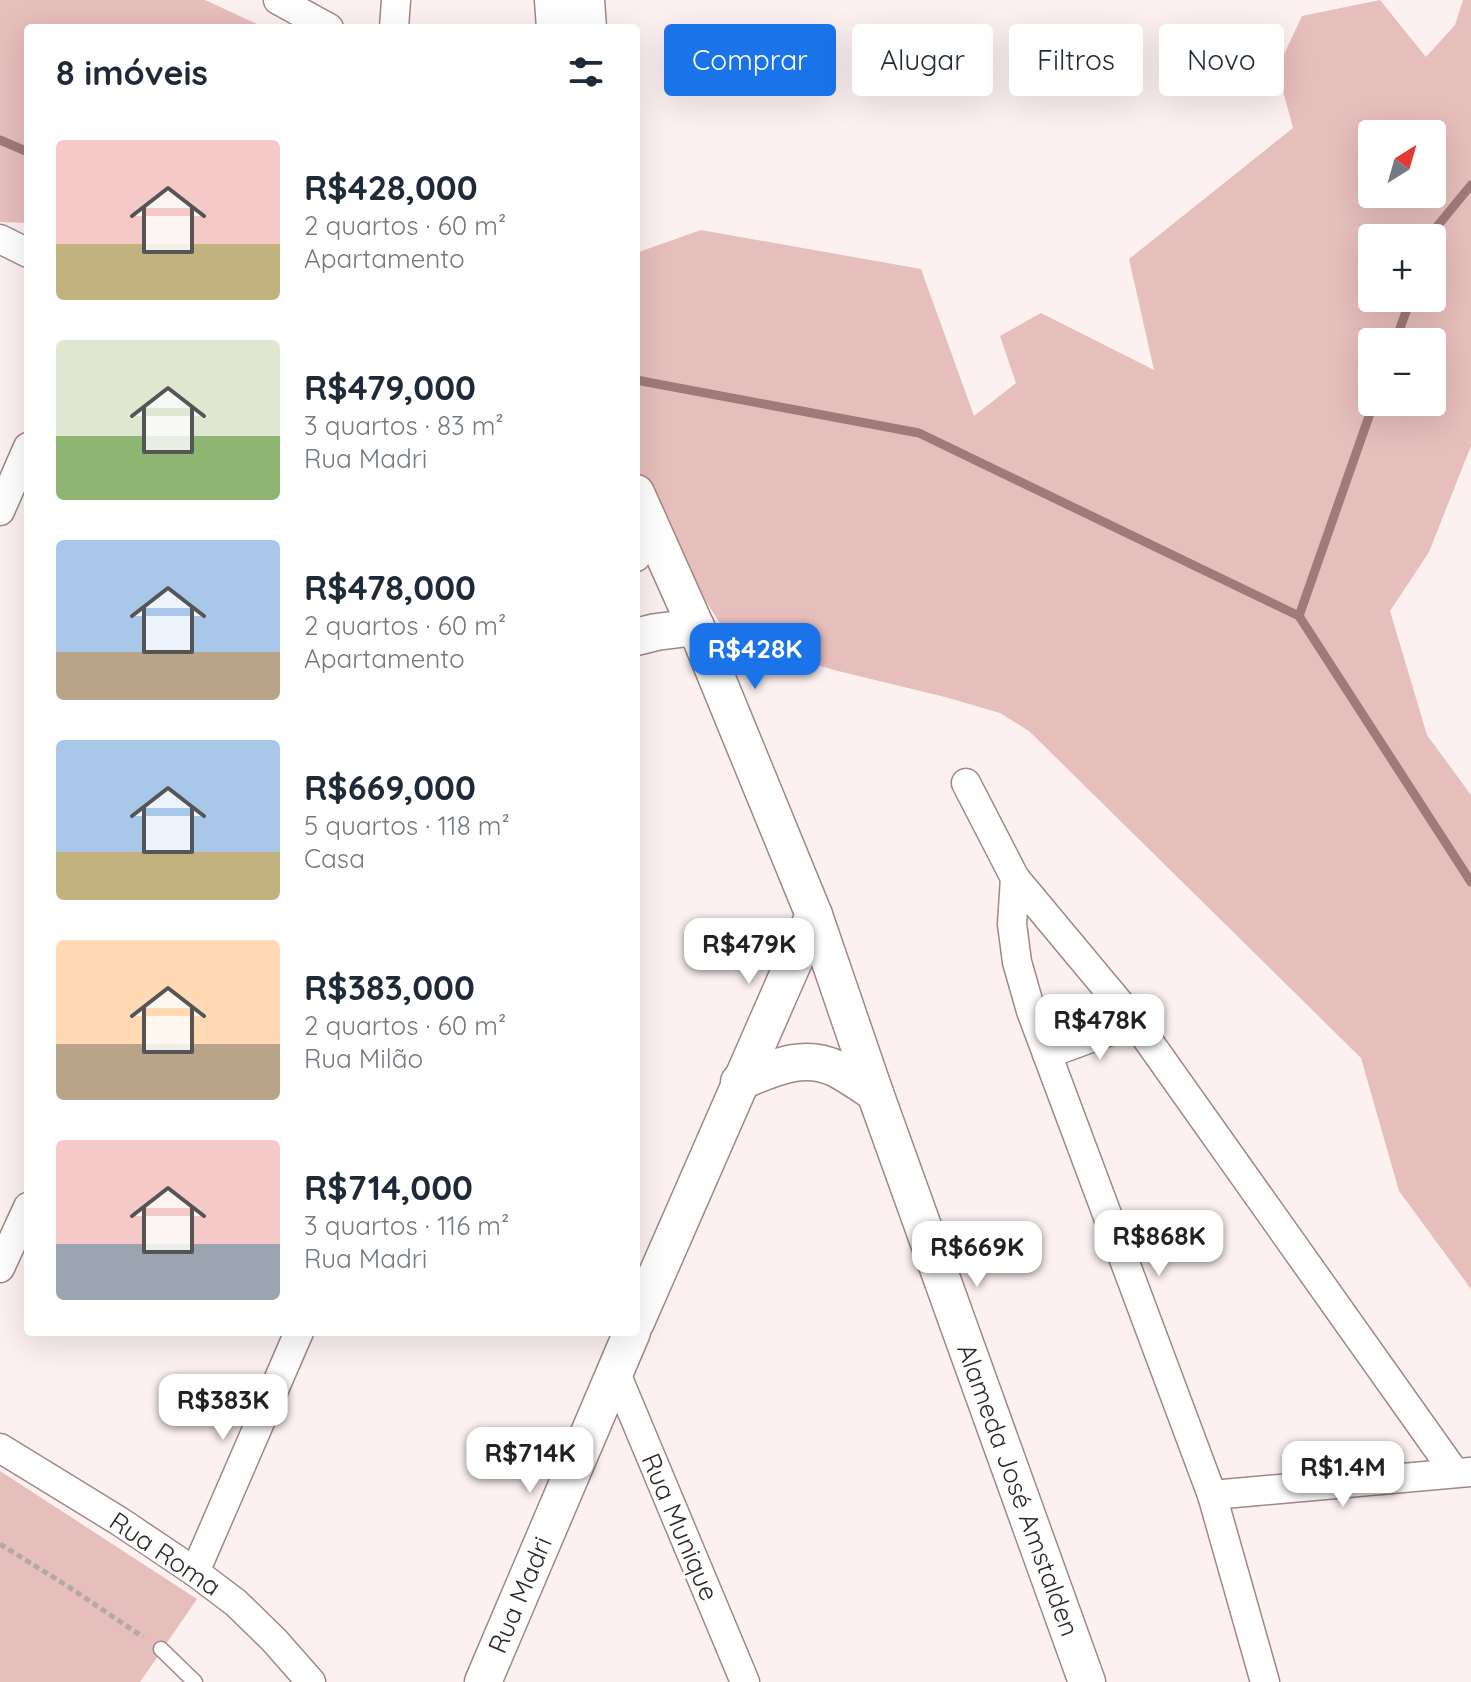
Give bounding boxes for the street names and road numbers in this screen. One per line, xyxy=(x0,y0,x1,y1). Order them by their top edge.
street label: Alameda José Amstalden xyxy=(950,1339,1087,1640)
street label: Rua Munique xyxy=(635,1448,726,1605)
street label: Rua Roma xyxy=(103,1504,227,1603)
street label: Rua Madri xyxy=(480,1532,559,1658)

